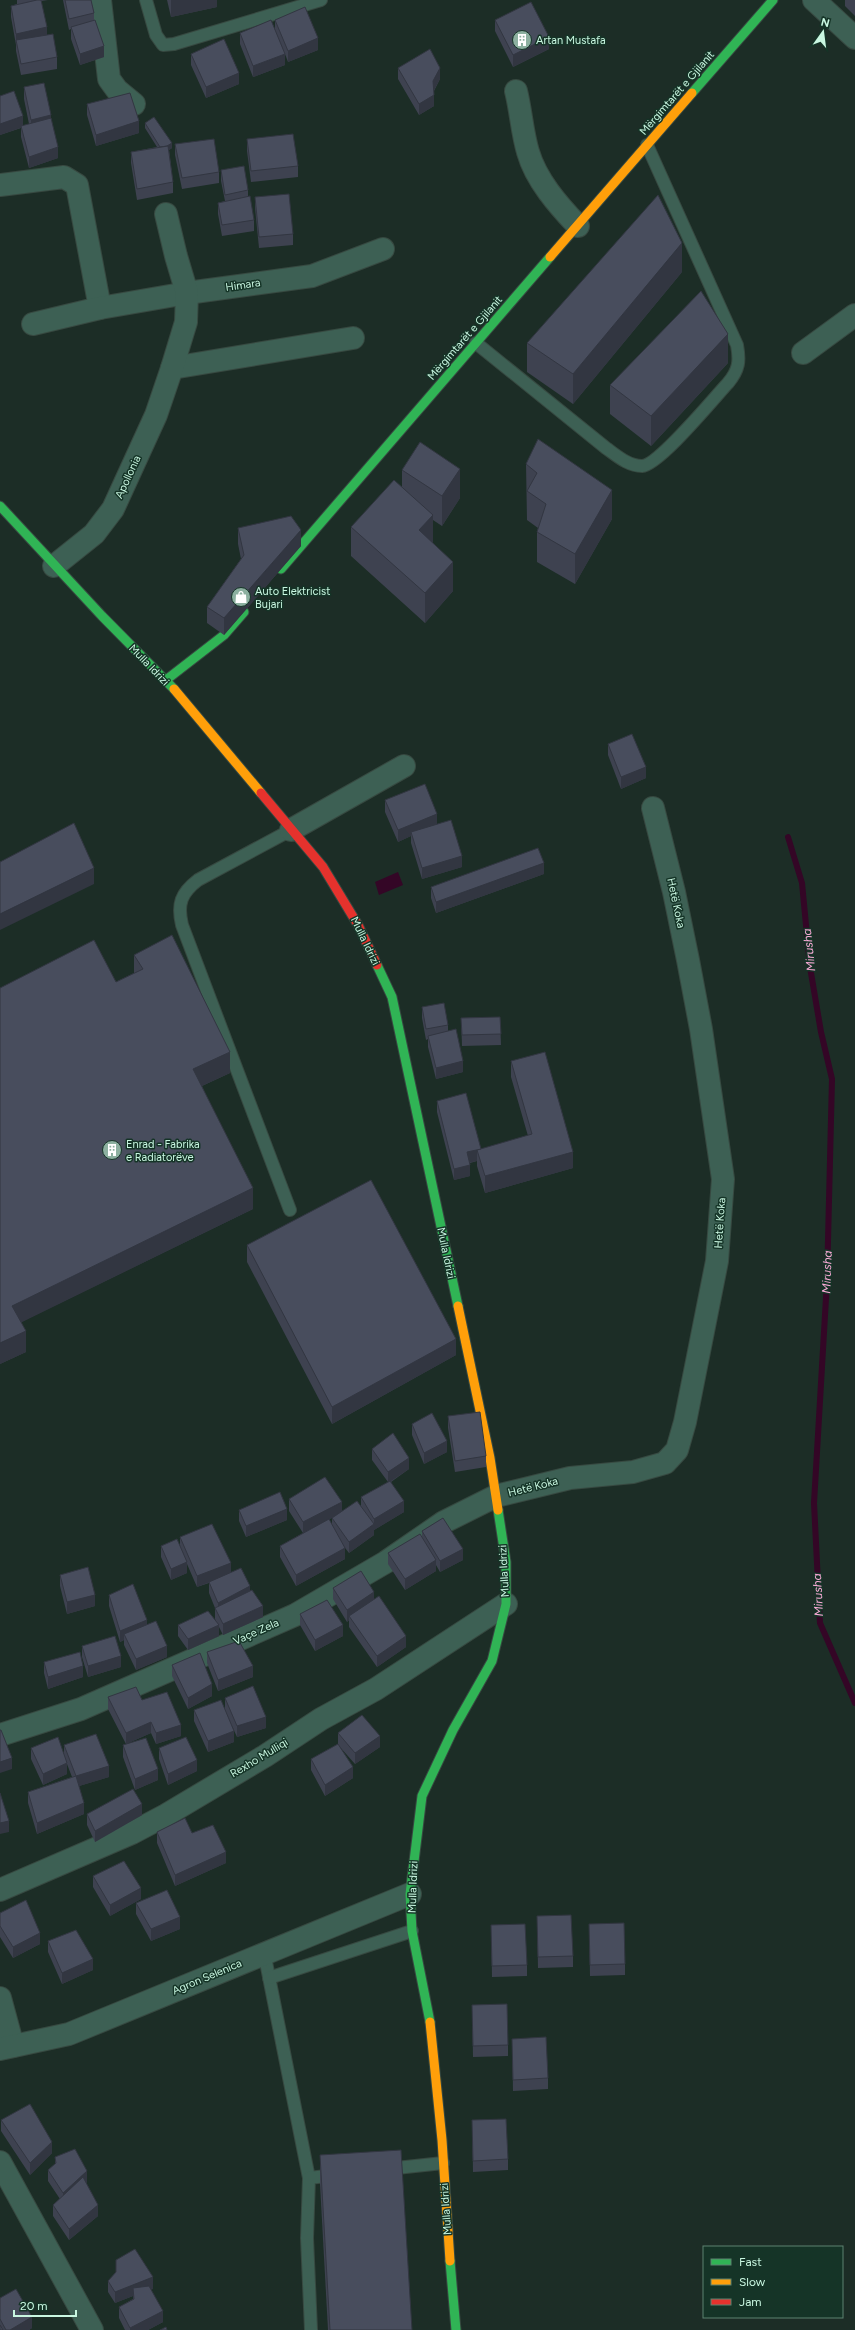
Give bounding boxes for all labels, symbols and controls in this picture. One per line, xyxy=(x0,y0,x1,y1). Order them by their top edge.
north arrow xyxy=(803,12,843,52)
text: N xyxy=(820,15,831,30)
building icon: Artan Mustafa xyxy=(511,29,533,51)
place label: Artan Mustafa xyxy=(536,34,606,47)
street label: Mërgimtarët e Gjilanit xyxy=(637,48,717,138)
street label: Himara xyxy=(225,276,261,294)
street label: Mërgimtarët e Gjilanit xyxy=(425,293,505,383)
street label: Apollonia xyxy=(112,453,144,501)
place label: Auto Elektricist Bujari xyxy=(255,585,330,611)
shop icon: Auto Elektricist Bujari xyxy=(230,586,252,608)
street label: Mulla Idrizi xyxy=(126,642,172,688)
street label: Hetë Koka xyxy=(664,877,688,929)
street label: Mulla Idrizi xyxy=(348,915,382,967)
water label: Mirusha xyxy=(800,928,818,972)
place label: Enrad - Fabrika e Radiatorëve xyxy=(126,1138,200,1164)
building icon: Enrad - Fabrika e Radiatorëve xyxy=(101,1139,123,1161)
street label: Hetë Koka xyxy=(712,1197,728,1249)
street label: Mulla Idrizi xyxy=(434,1226,458,1280)
water label: Mirusha xyxy=(819,1250,835,1294)
street label: Hetë Koka xyxy=(507,1475,559,1499)
street label: Mulla Idrizi xyxy=(496,1545,512,1597)
water label: Mirusha xyxy=(810,1573,826,1617)
street label: Vaçe Zela xyxy=(231,1616,281,1648)
street label: Rexho Mulliqi xyxy=(228,1736,290,1780)
street label: Mulla Idrizi xyxy=(406,1861,420,1913)
street label: Agron Selenica xyxy=(170,1957,244,1997)
street label: Mulla Idrizi xyxy=(438,2182,454,2236)
legend xyxy=(703,2246,843,2318)
text: Fast xyxy=(739,2255,762,2269)
text: Slow xyxy=(739,2275,766,2289)
scale bar xyxy=(14,2292,76,2318)
text: Jam xyxy=(739,2295,762,2309)
text: 20 m xyxy=(20,2299,48,2313)

